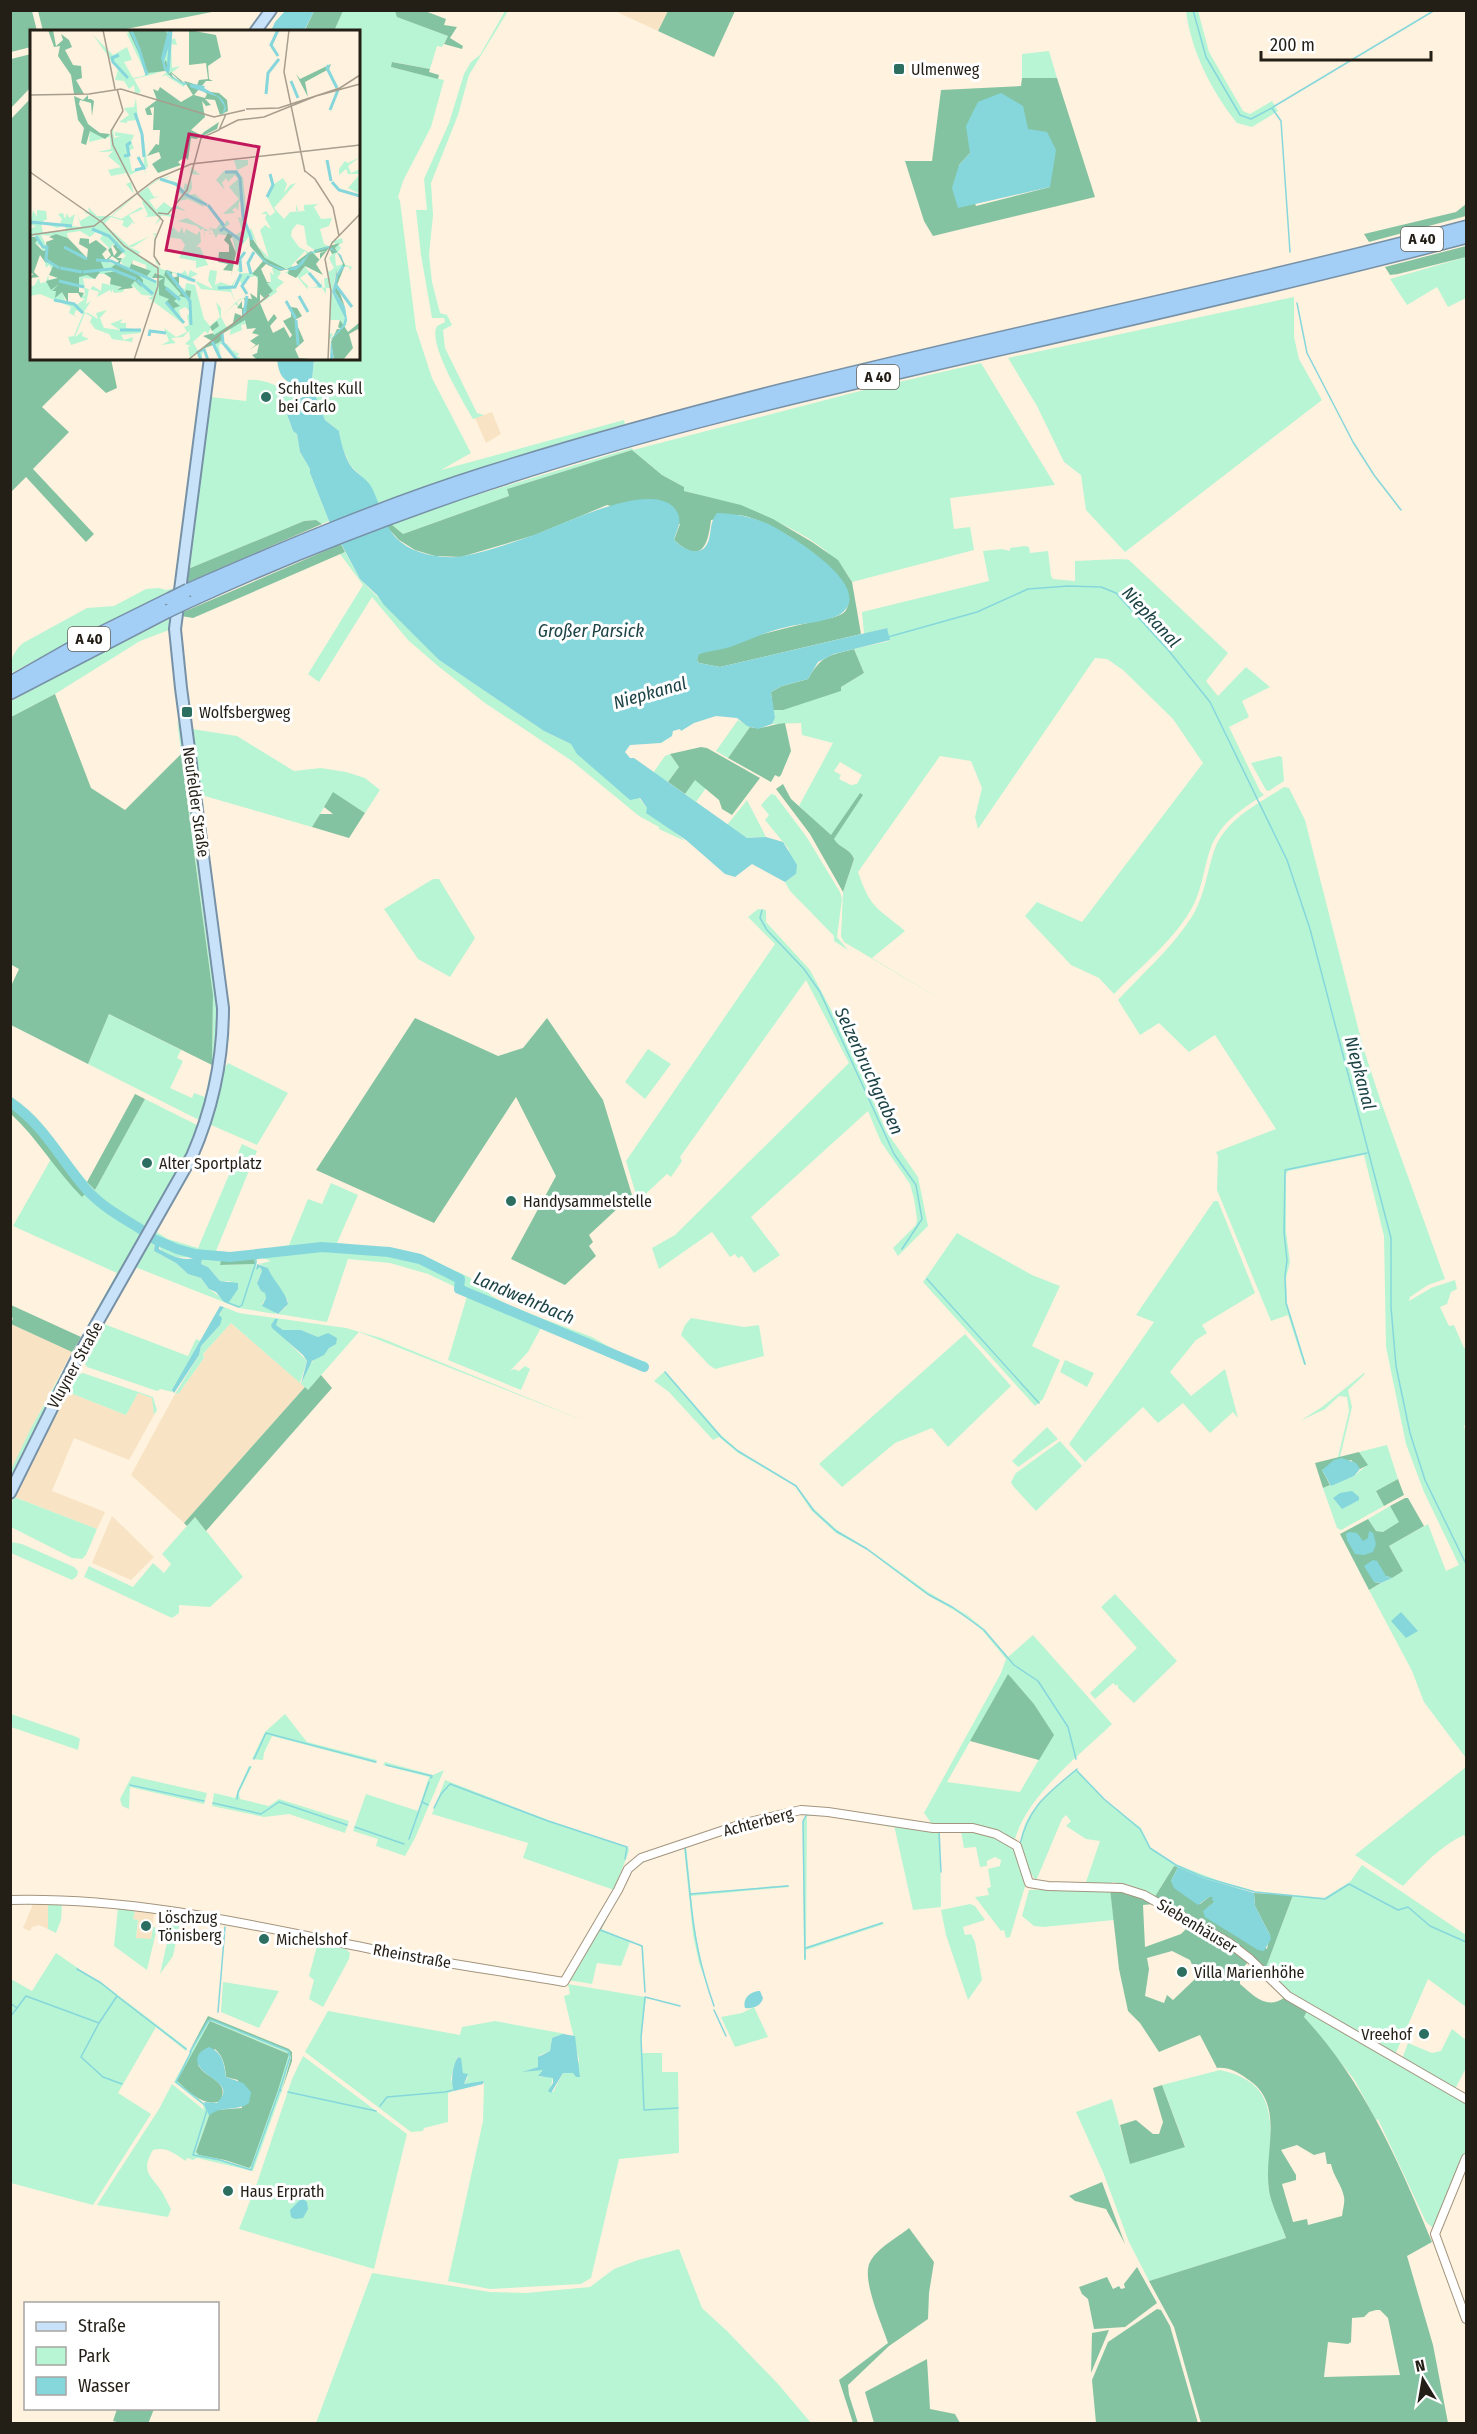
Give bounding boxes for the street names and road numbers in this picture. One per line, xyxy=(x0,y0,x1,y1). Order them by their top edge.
road number: A 40 xyxy=(1401,227,1443,251)
road number: A 40 xyxy=(857,365,899,389)
road number: A 40 xyxy=(68,627,110,651)
street label: Neufelder Straße xyxy=(179,746,213,858)
street label: Vluyner Straße xyxy=(43,1318,107,1412)
street label: Achterberg xyxy=(721,1803,795,1840)
street label: Siebenhäuser xyxy=(1154,1895,1241,1957)
street label: Rheinstraße xyxy=(371,1940,453,1972)

